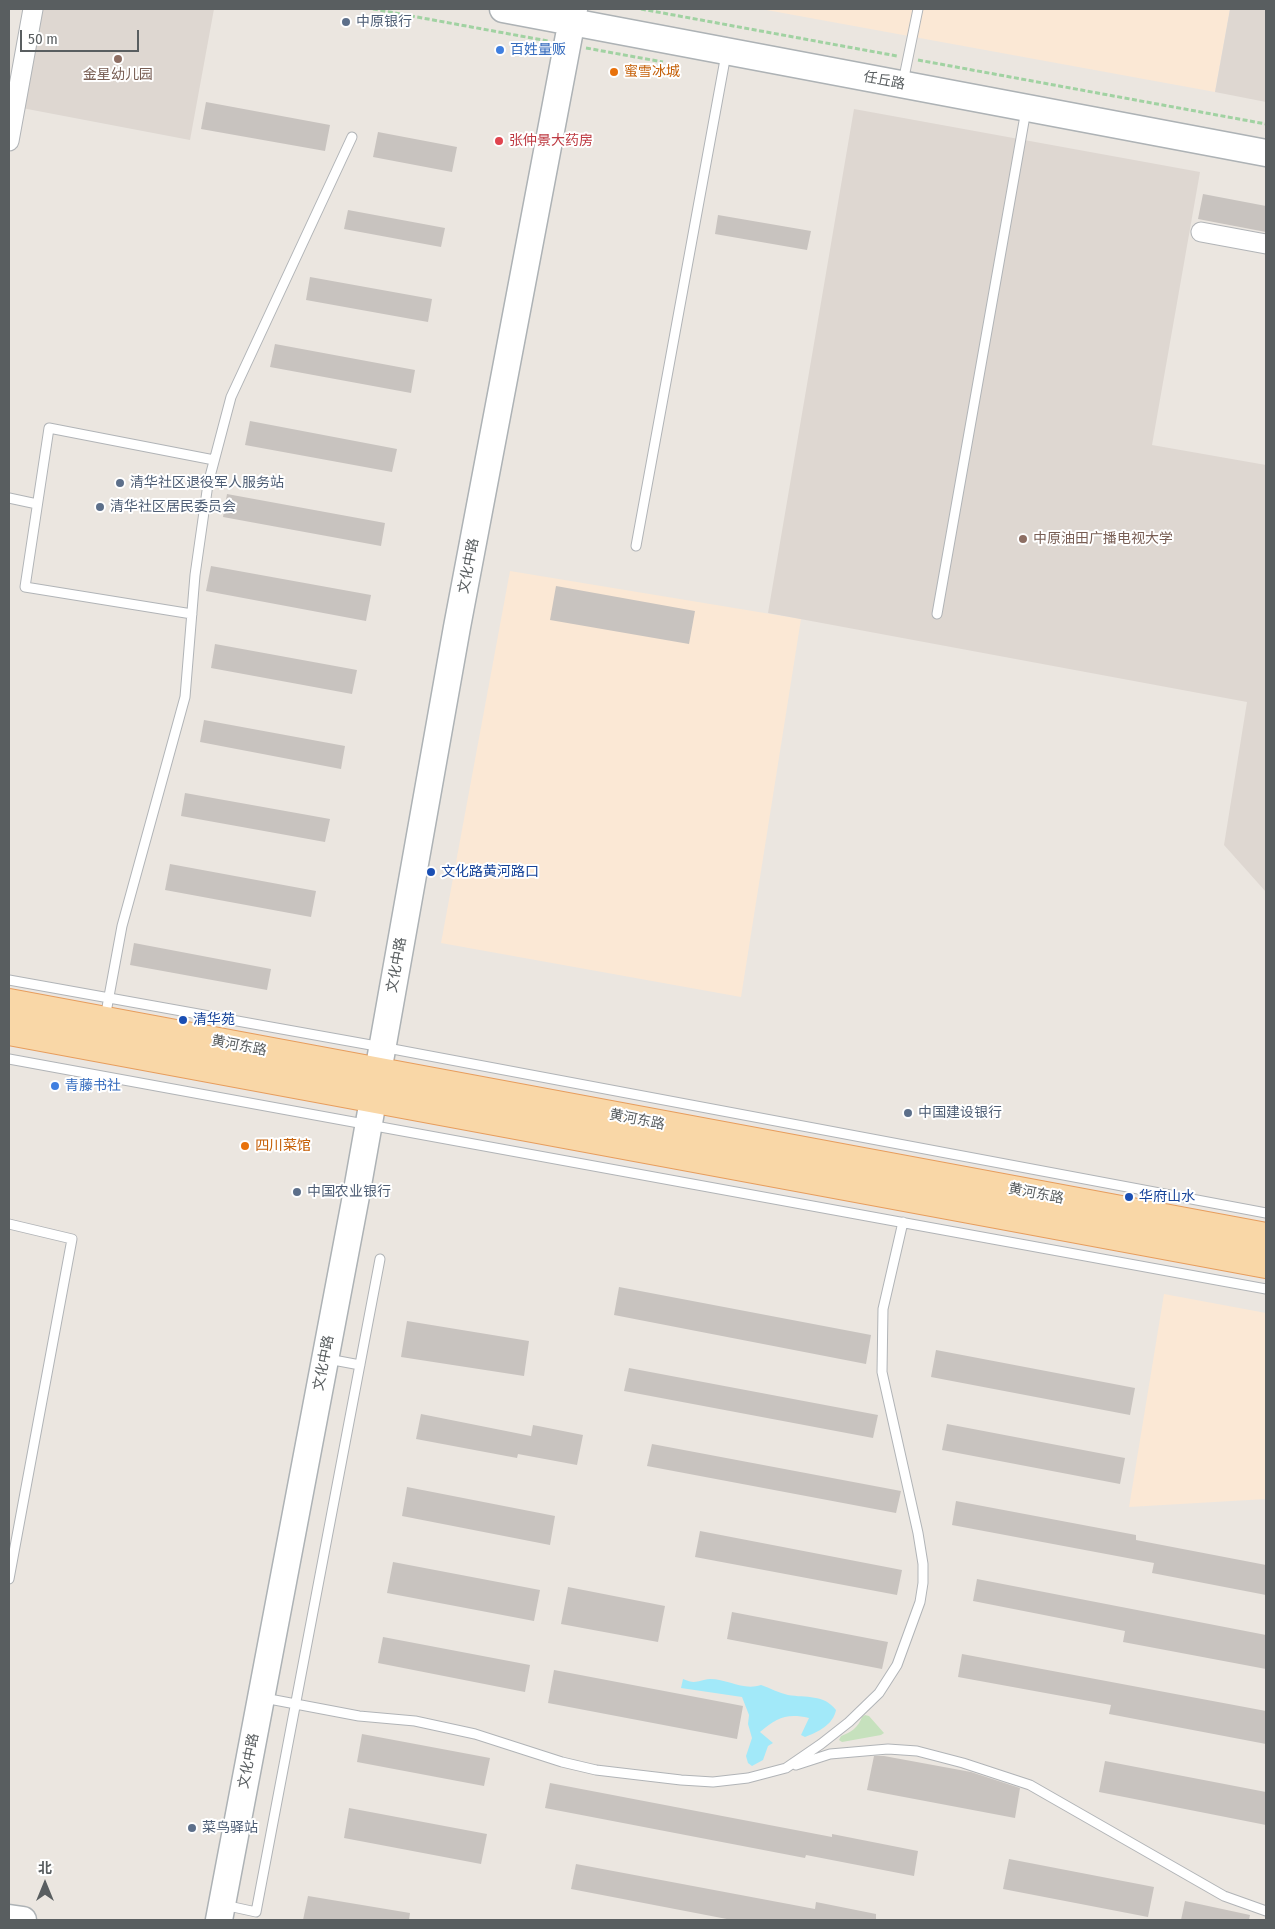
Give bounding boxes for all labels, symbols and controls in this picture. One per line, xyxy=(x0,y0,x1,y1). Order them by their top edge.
place label: 中原银行 xyxy=(356,14,412,30)
marker: 中原银行 xyxy=(340,16,352,28)
scale bar xyxy=(22,20,141,52)
text: 50 m xyxy=(28,30,58,48)
place label: 百姓量贩 xyxy=(510,42,566,58)
marker: 百姓量贩 xyxy=(494,44,506,56)
marker: 金星幼儿园 xyxy=(112,53,124,65)
place label: 蜜雪冰城 xyxy=(624,64,680,80)
marker: 蜜雪冰城 xyxy=(608,66,620,78)
place label: 金星幼儿园 xyxy=(83,67,153,83)
street label: 任丘路 xyxy=(862,69,906,93)
place label: 张仲景大药房 xyxy=(509,133,593,149)
marker: 张仲景大药房 xyxy=(493,135,505,147)
place label: 清华社区退役军人服务站 xyxy=(130,475,284,491)
marker: 清华社区退役军人服务站 xyxy=(114,477,126,489)
place label: 清华社区居民委员会 xyxy=(110,499,236,515)
marker: 清华社区居民委员会 xyxy=(94,501,106,513)
place label: 中原油田广播电视大学 xyxy=(1033,531,1173,547)
marker: 中原油田广播电视大学 xyxy=(1017,533,1029,545)
street label: 文化中路 xyxy=(455,537,483,595)
place label: 文化路黄河路口 xyxy=(441,864,539,880)
marker: 文化路黄河路口 xyxy=(425,866,437,878)
street label: 文化中路 xyxy=(384,936,410,994)
place label: 清华苑 xyxy=(193,1012,235,1028)
marker: 清华苑 xyxy=(177,1014,189,1026)
street label: 黄河东路 xyxy=(210,1032,268,1060)
place label: 青藤书社 xyxy=(65,1078,121,1094)
marker: 青藤书社 xyxy=(49,1080,61,1092)
place label: 中国建设银行 xyxy=(918,1105,1002,1121)
street label: 黄河东路 xyxy=(608,1106,666,1134)
marker: 中国建设银行 xyxy=(902,1107,914,1119)
place label: 四川菜馆 xyxy=(255,1138,311,1154)
marker: 四川菜馆 xyxy=(239,1140,251,1152)
street label: 黄河东路 xyxy=(1007,1180,1065,1208)
place label: 中国农业银行 xyxy=(307,1184,391,1200)
marker: 中国农业银行 xyxy=(291,1186,303,1198)
place label: 华府山水 xyxy=(1139,1189,1195,1205)
marker: 华府山水 xyxy=(1123,1191,1135,1203)
street label: 文化中路 xyxy=(310,1334,338,1392)
street label: 文化中路 xyxy=(235,1732,263,1790)
place label: 菜鸟驿站 xyxy=(202,1820,258,1836)
marker: 菜鸟驿站 xyxy=(186,1822,198,1834)
north arrow xyxy=(20,1859,70,1909)
text: 北 xyxy=(38,1860,52,1877)

